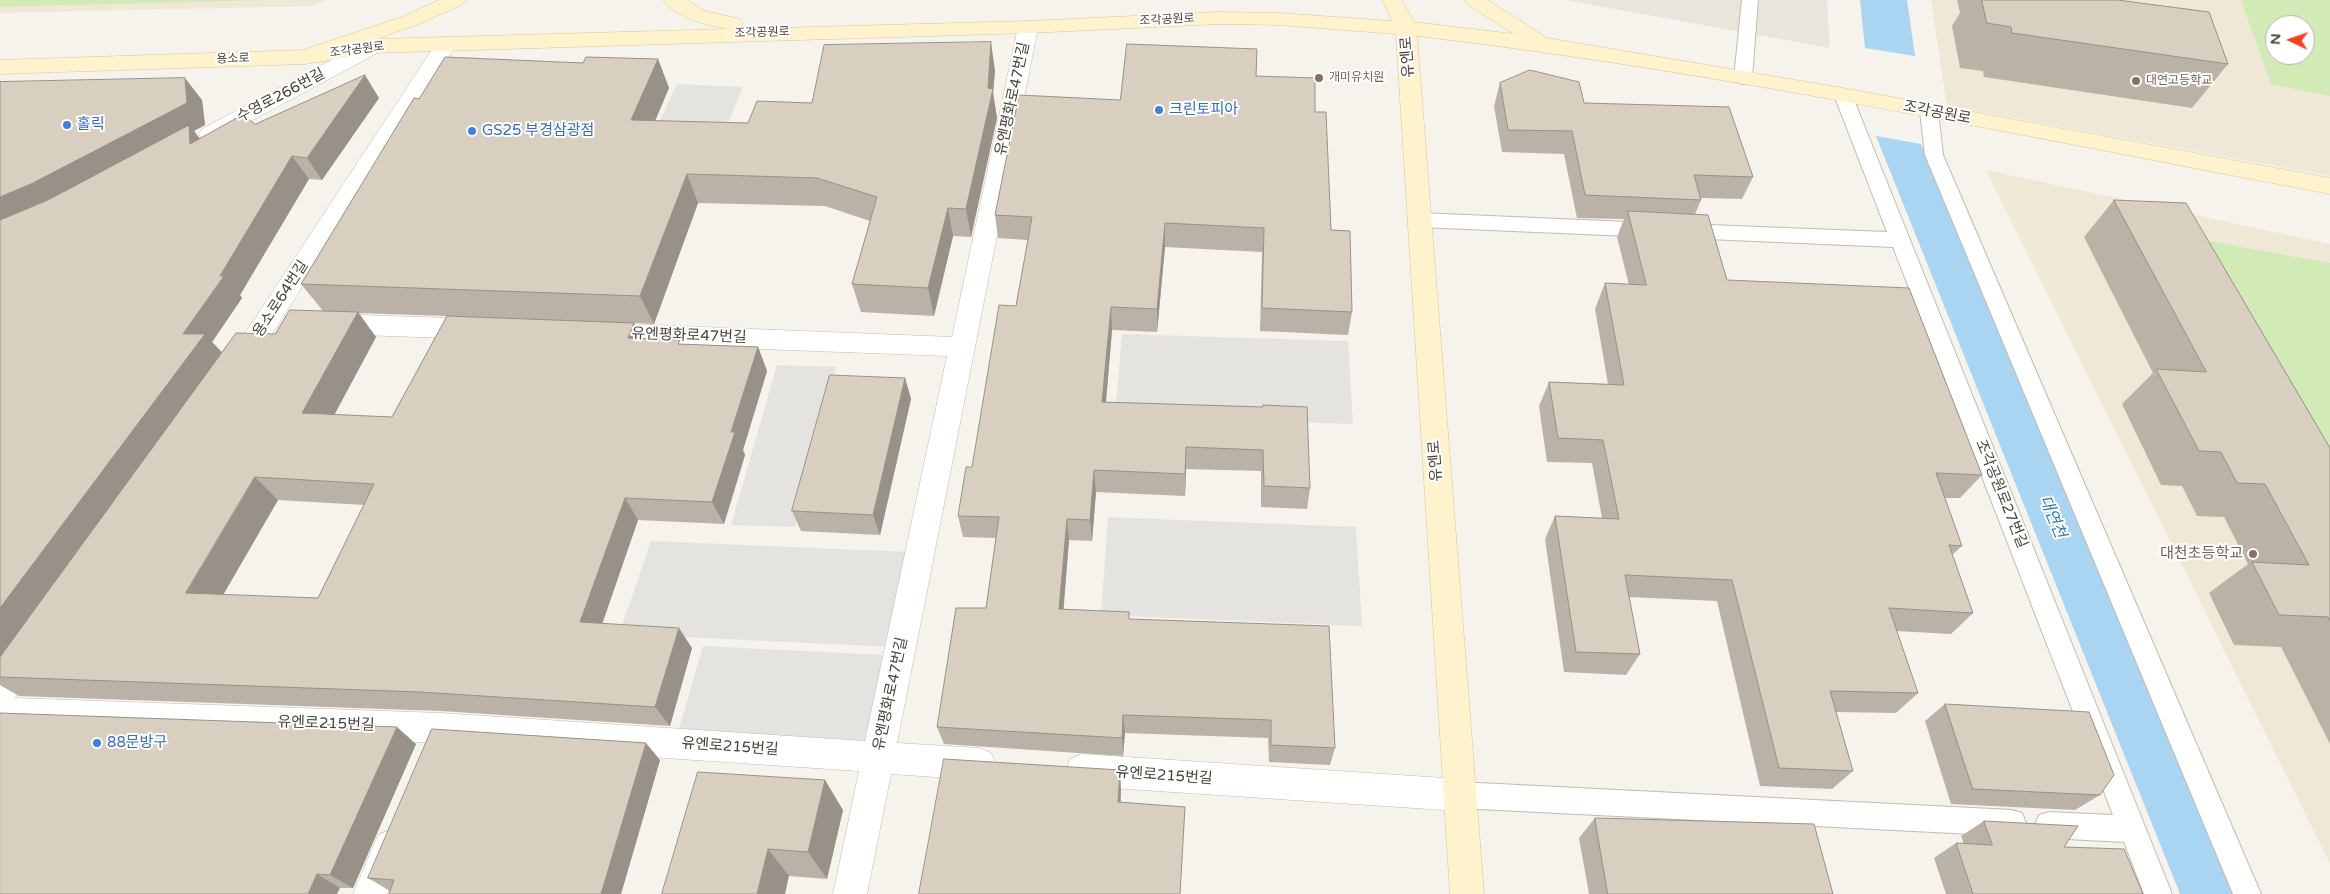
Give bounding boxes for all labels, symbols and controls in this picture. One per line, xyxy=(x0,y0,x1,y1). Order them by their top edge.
street label: 조각공원로 xyxy=(1139,11,1195,29)
north arrow xyxy=(2265,15,2315,65)
street label: 조각공원로 xyxy=(734,25,790,41)
text: N xyxy=(2267,33,2284,45)
street label: 유엔로 xyxy=(1398,36,1418,78)
street label: 조각공원로 xyxy=(329,39,385,61)
street label: 유엔평화로47번길 xyxy=(992,41,1034,157)
street label: 용소로 xyxy=(216,51,250,67)
street label: 수영로266번길 xyxy=(234,65,328,127)
place label: 개미유치원 xyxy=(1329,71,1384,85)
marker: 개미유치원 xyxy=(1313,72,1325,84)
place label: 대연고등학교 xyxy=(2146,74,2212,88)
marker: 대연고등학교 xyxy=(2130,75,2142,87)
street label: 조각공원로 xyxy=(1901,98,1973,128)
place label: 크린토피아 xyxy=(1169,101,1238,119)
marker: 크린토피아 xyxy=(1153,104,1165,116)
place label: 홀릭 xyxy=(77,116,105,134)
marker: 홀릭 xyxy=(61,119,73,131)
place label: GS25 부경삼광점 xyxy=(482,122,594,140)
marker: GS25 부경삼광점 xyxy=(466,125,478,137)
street label: 용소로64번길 xyxy=(250,257,312,341)
street label: 유엔평화로47번길 xyxy=(631,325,747,347)
street label: 조각공원로27번길 xyxy=(1971,437,2031,551)
street label: 유엔로 xyxy=(1426,440,1446,482)
water label: 대연천 xyxy=(2035,493,2069,541)
place label: 대천초등학교 xyxy=(2160,545,2243,563)
marker: 대천초등학교 xyxy=(2247,548,2259,560)
street label: 유엔평화로47번길 xyxy=(870,636,912,752)
street label: 유엔로215번길 xyxy=(277,713,375,735)
place label: 88문방구 xyxy=(107,734,167,752)
street label: 유엔로215번길 xyxy=(681,735,779,759)
marker: 88문방구 xyxy=(91,737,103,749)
street label: 유엔로215번길 xyxy=(1115,764,1213,788)

